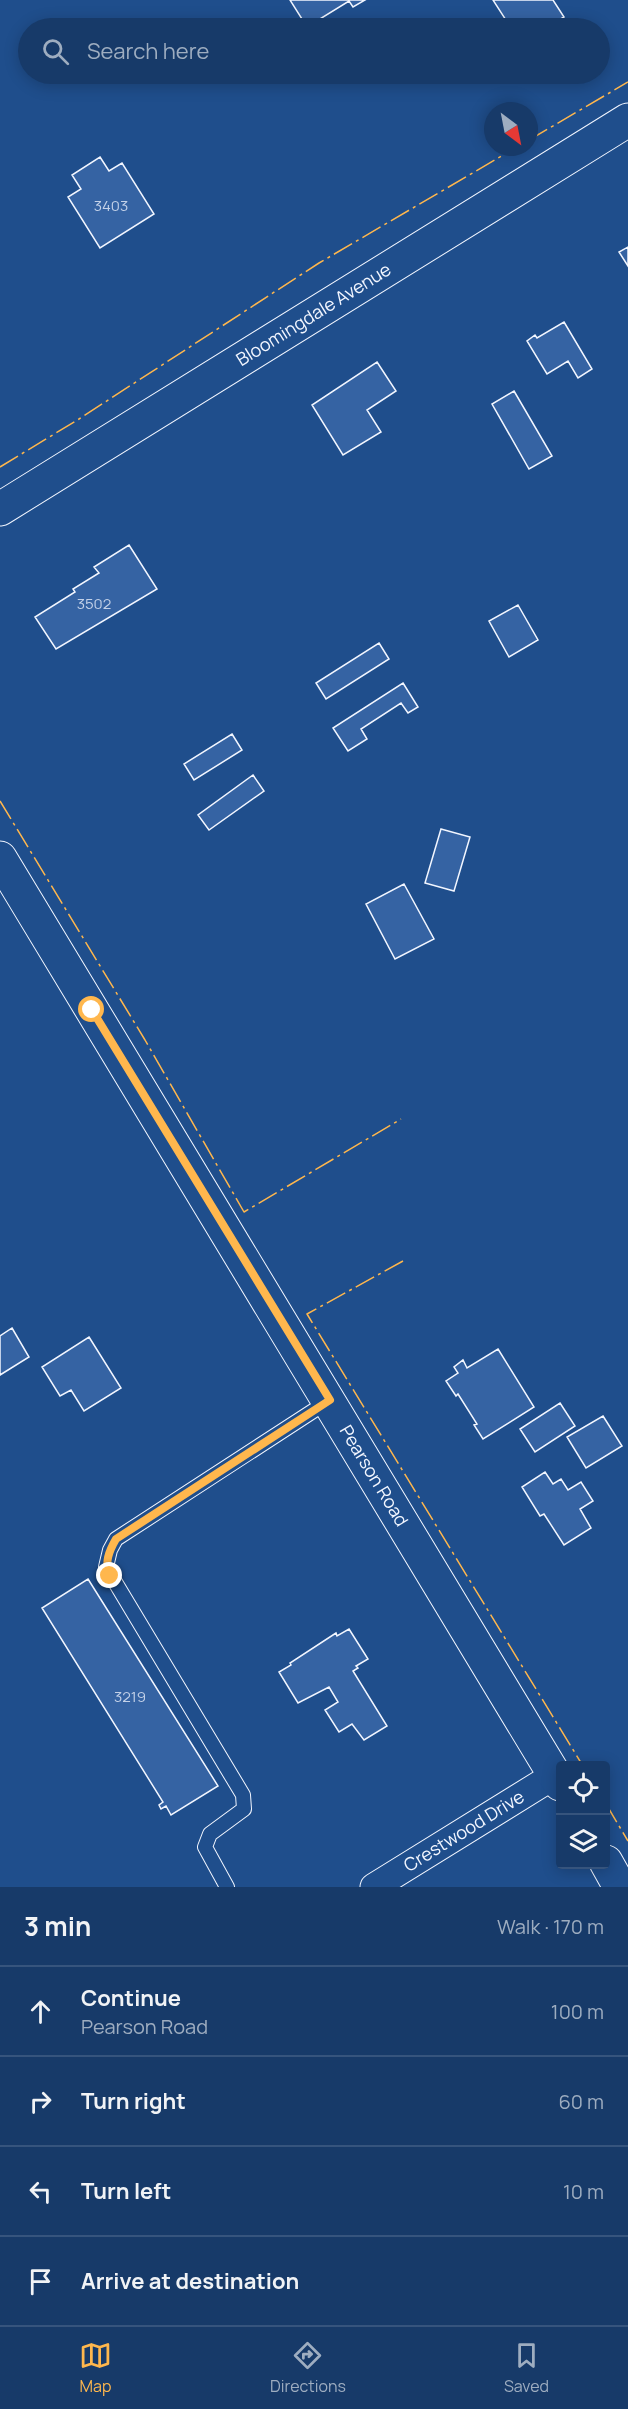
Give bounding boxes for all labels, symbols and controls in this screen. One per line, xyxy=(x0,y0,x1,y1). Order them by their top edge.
search box xyxy=(18,18,610,84)
icon: search xyxy=(39,35,72,68)
text: Search here xyxy=(87,36,209,66)
north arrow xyxy=(484,102,538,156)
house number: 3403 xyxy=(94,195,128,216)
street label: Bloomingdale Avenue xyxy=(231,257,395,371)
house number: 3502 xyxy=(77,593,111,614)
route start xyxy=(78,996,104,1022)
street label: Pearson Road xyxy=(335,1420,414,1530)
route end xyxy=(96,1562,122,1588)
house number: 3219 xyxy=(114,1686,146,1707)
map controls xyxy=(556,1761,610,1869)
button: locate xyxy=(556,1761,610,1815)
street label: Crestwood Drive xyxy=(399,1784,528,1877)
button: layers xyxy=(556,1815,610,1869)
text: 3 min xyxy=(24,1908,91,1944)
text: Walk · 170 m xyxy=(497,1913,604,1940)
text: Continue xyxy=(81,1983,181,2013)
icon: ahead xyxy=(24,1995,57,2028)
text: 100 m xyxy=(551,1998,604,2025)
text: Pearson Road xyxy=(81,2013,208,2040)
icon: right xyxy=(24,2085,57,2118)
text: Turn right xyxy=(81,2086,186,2116)
text: 60 m xyxy=(558,2088,604,2115)
icon: left xyxy=(24,2175,57,2208)
text: Turn left xyxy=(81,2176,171,2206)
text: 10 m xyxy=(563,2178,604,2205)
icon: arrive xyxy=(24,2265,57,2298)
text: Arrive at destination xyxy=(81,2266,299,2296)
tab: Map xyxy=(79,2339,112,2397)
tab: Directions xyxy=(270,2339,346,2397)
tab: Saved xyxy=(504,2339,549,2397)

